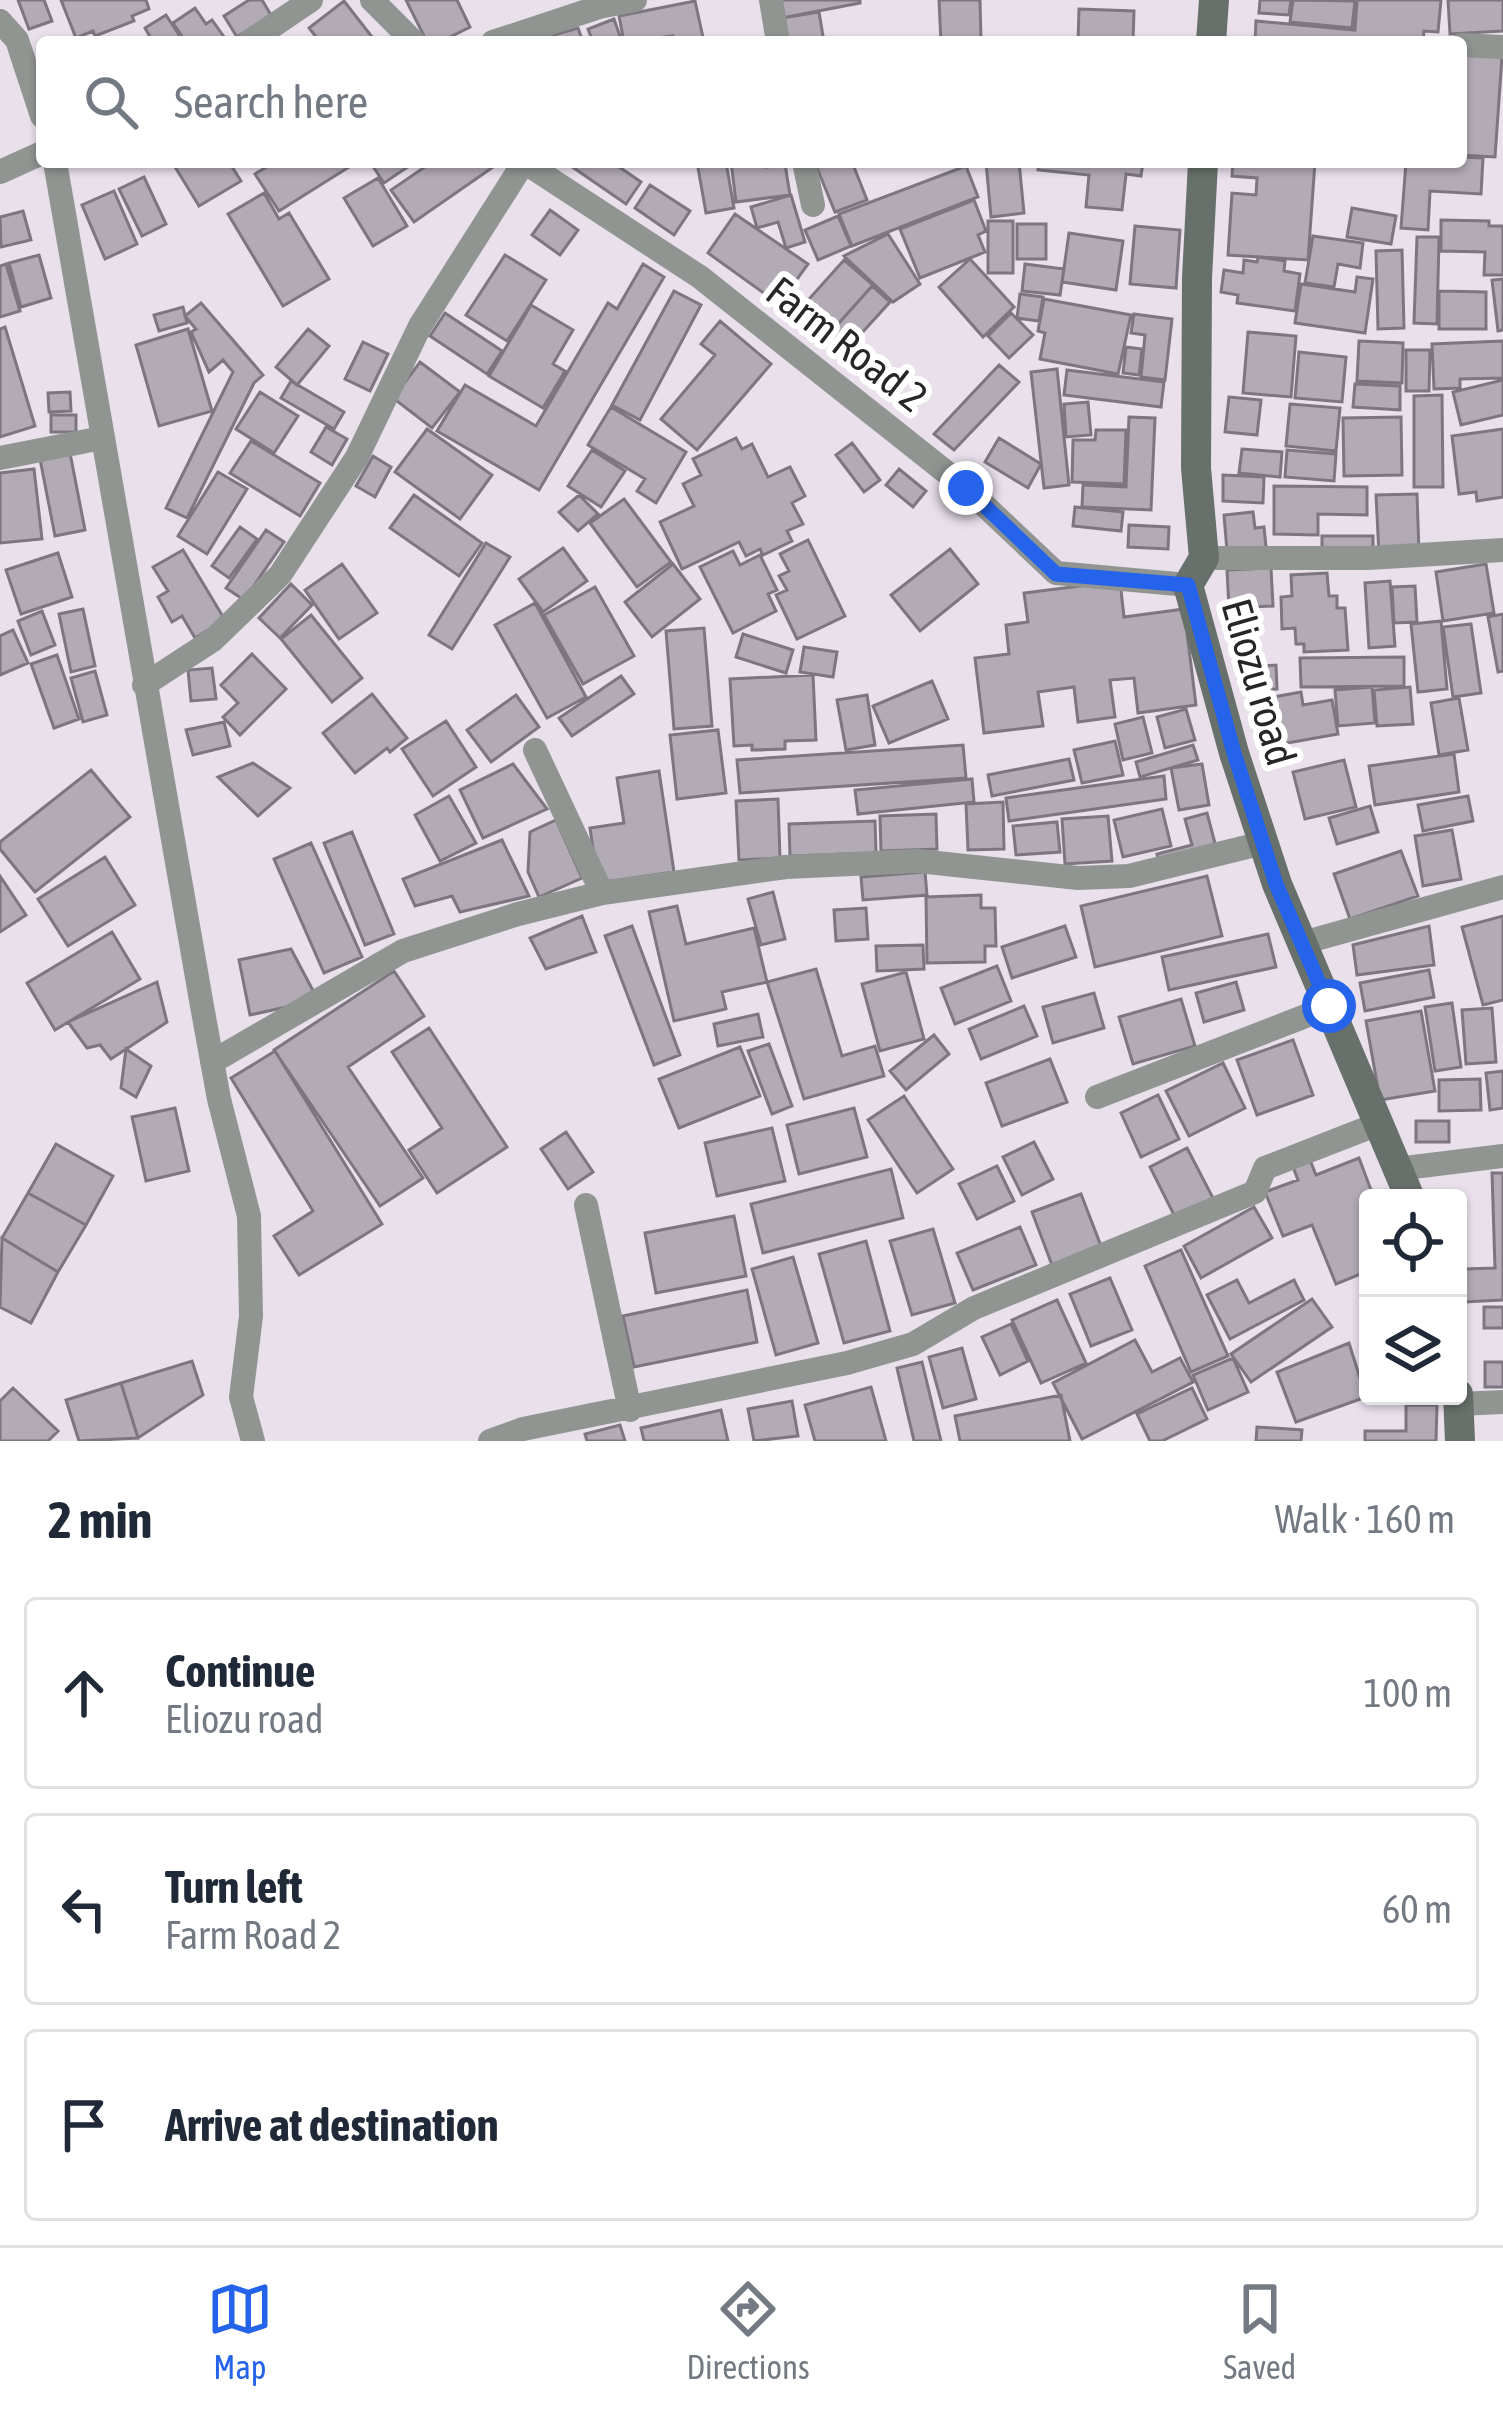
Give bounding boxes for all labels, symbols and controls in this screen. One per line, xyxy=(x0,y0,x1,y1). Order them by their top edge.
search box xyxy=(36,36,1467,168)
icon: search xyxy=(78,69,144,135)
text: Search here xyxy=(174,76,368,128)
street label: Farm Road 2 xyxy=(757,267,937,421)
route end xyxy=(939,461,993,515)
street label: Eliozu road xyxy=(1212,593,1306,771)
route start xyxy=(1302,979,1356,1033)
map controls xyxy=(1359,1189,1467,1405)
button: locate xyxy=(1359,1189,1467,1297)
button: layers xyxy=(1359,1297,1467,1405)
text: 2 min xyxy=(48,1490,152,1549)
text: Walk · 160 m xyxy=(1275,1497,1455,1541)
text: Continue xyxy=(165,1645,316,1697)
icon: ahead xyxy=(51,1660,117,1726)
text: 100 m xyxy=(1364,1671,1452,1715)
text: Eliozu road xyxy=(165,1697,324,1741)
text: Turn left xyxy=(165,1861,303,1913)
icon: left xyxy=(51,1876,117,1942)
text: 60 m xyxy=(1382,1887,1452,1931)
text: Farm Road 2 xyxy=(165,1913,341,1957)
icon: arrive xyxy=(51,2092,117,2158)
text: Arrive at destination xyxy=(165,2099,499,2151)
tab: Map xyxy=(207,2276,273,2386)
tab: Directions xyxy=(686,2276,810,2386)
tab: Saved xyxy=(1223,2276,1296,2386)

